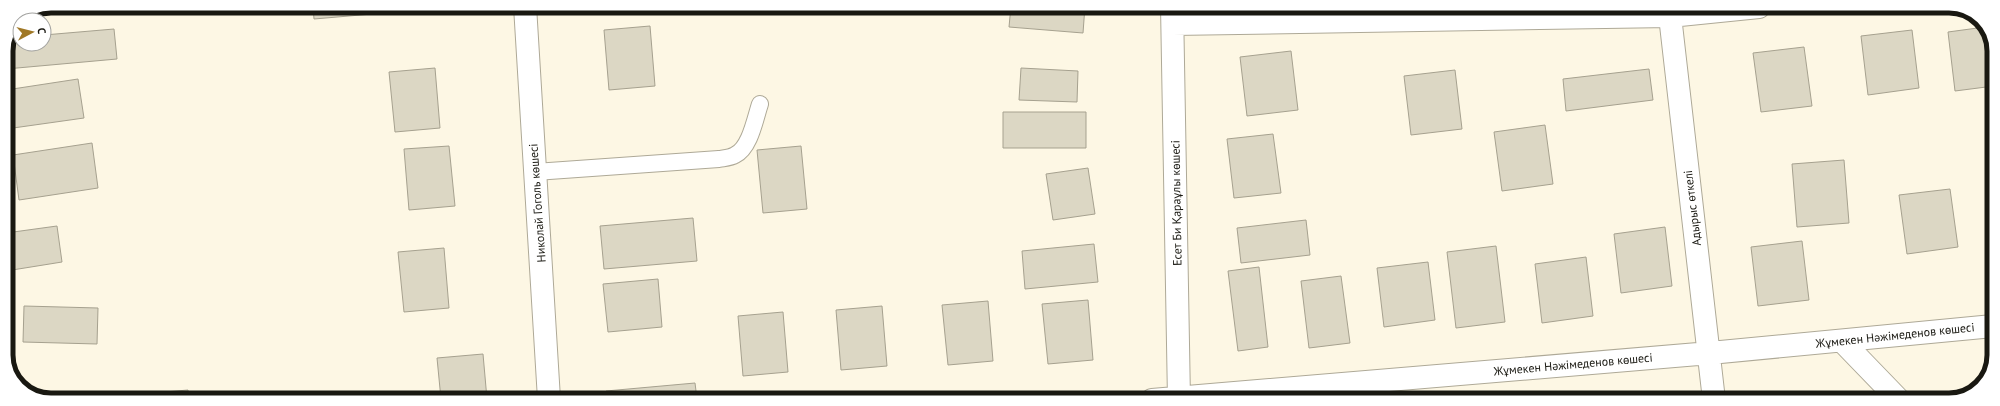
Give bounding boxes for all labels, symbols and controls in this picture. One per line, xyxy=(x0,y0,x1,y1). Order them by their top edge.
north arrow xyxy=(12,12,52,52)
text: С xyxy=(35,27,49,35)
street label: Есет Би Қараұлы көшесі xyxy=(1167,140,1185,266)
street label: Николай Гоголь көшесі xyxy=(525,143,549,263)
street label: Адырыс өткелі xyxy=(1680,169,1704,247)
street label: Жұмекен Нәжімеденов көшесі xyxy=(1814,319,1975,351)
street label: Жұмекен Нәжімеденов көшесі xyxy=(1492,350,1653,379)

